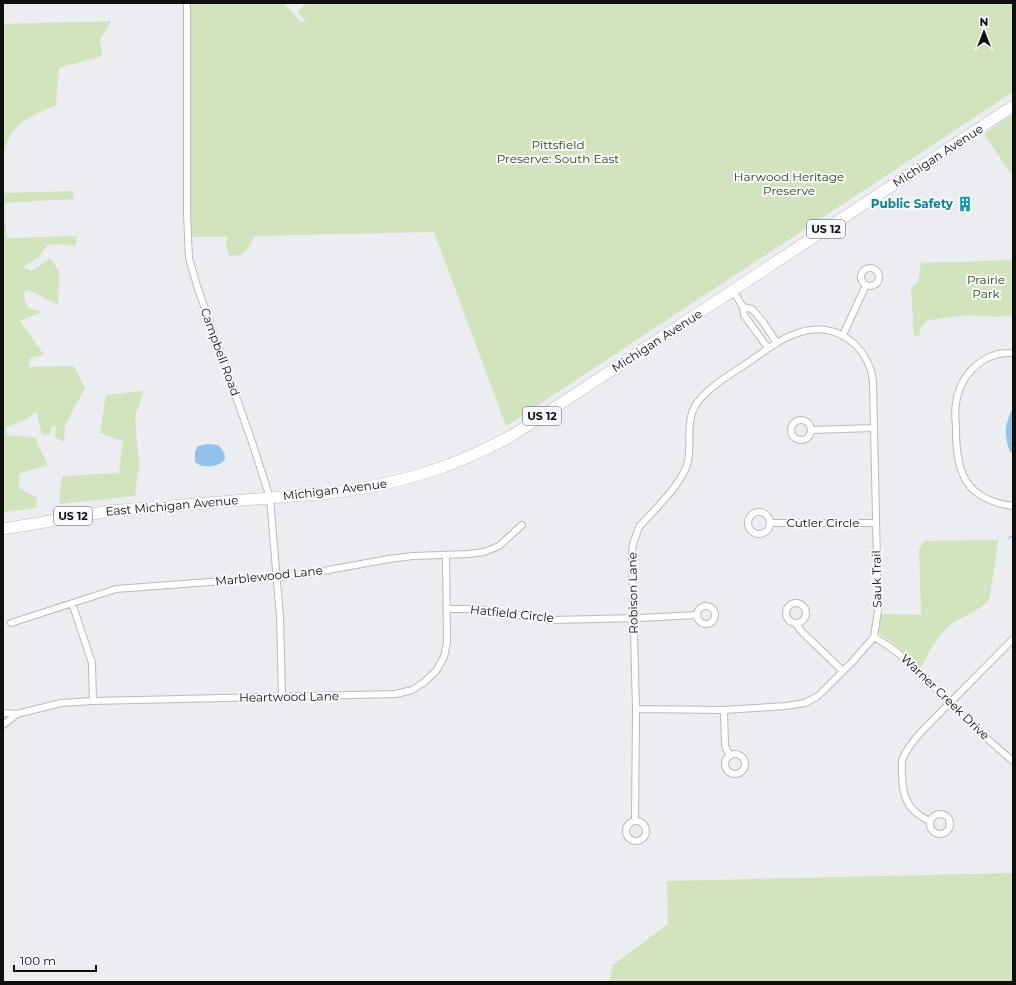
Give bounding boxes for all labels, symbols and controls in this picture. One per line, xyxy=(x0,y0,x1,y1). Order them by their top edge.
north arrow xyxy=(964,12,1004,52)
text: N xyxy=(980,15,988,29)
street label: Michigan Avenue xyxy=(890,121,986,190)
park label: Pittsfield Preserve: South East xyxy=(497,137,619,166)
park label: Harwood Heritage Preserve xyxy=(734,169,844,198)
building icon: Public Safety xyxy=(956,195,974,213)
place label: Public Safety xyxy=(871,196,954,211)
road number: US 12 xyxy=(807,220,845,238)
park label: Prairie Park xyxy=(967,272,1005,301)
street label: Campbell Road xyxy=(198,306,243,398)
street label: Michigan Avenue xyxy=(609,306,705,375)
road number: US 12 xyxy=(523,407,561,425)
street label: Michigan Avenue xyxy=(282,476,388,503)
street label: East Michigan Avenue xyxy=(105,492,239,519)
road number: US 12 xyxy=(54,507,92,525)
street label: Cutler Circle xyxy=(786,515,860,530)
street label: Sauk Trail xyxy=(869,550,885,608)
street label: Robison Lane xyxy=(624,552,641,634)
street label: Marblewood Lane xyxy=(214,562,323,589)
street label: Hatfield Circle xyxy=(469,602,555,625)
street label: Warner Creek Drive xyxy=(898,651,993,743)
street label: Heartwood Lane xyxy=(239,688,339,705)
scale bar xyxy=(14,947,96,973)
text: 100 m xyxy=(20,953,56,968)

